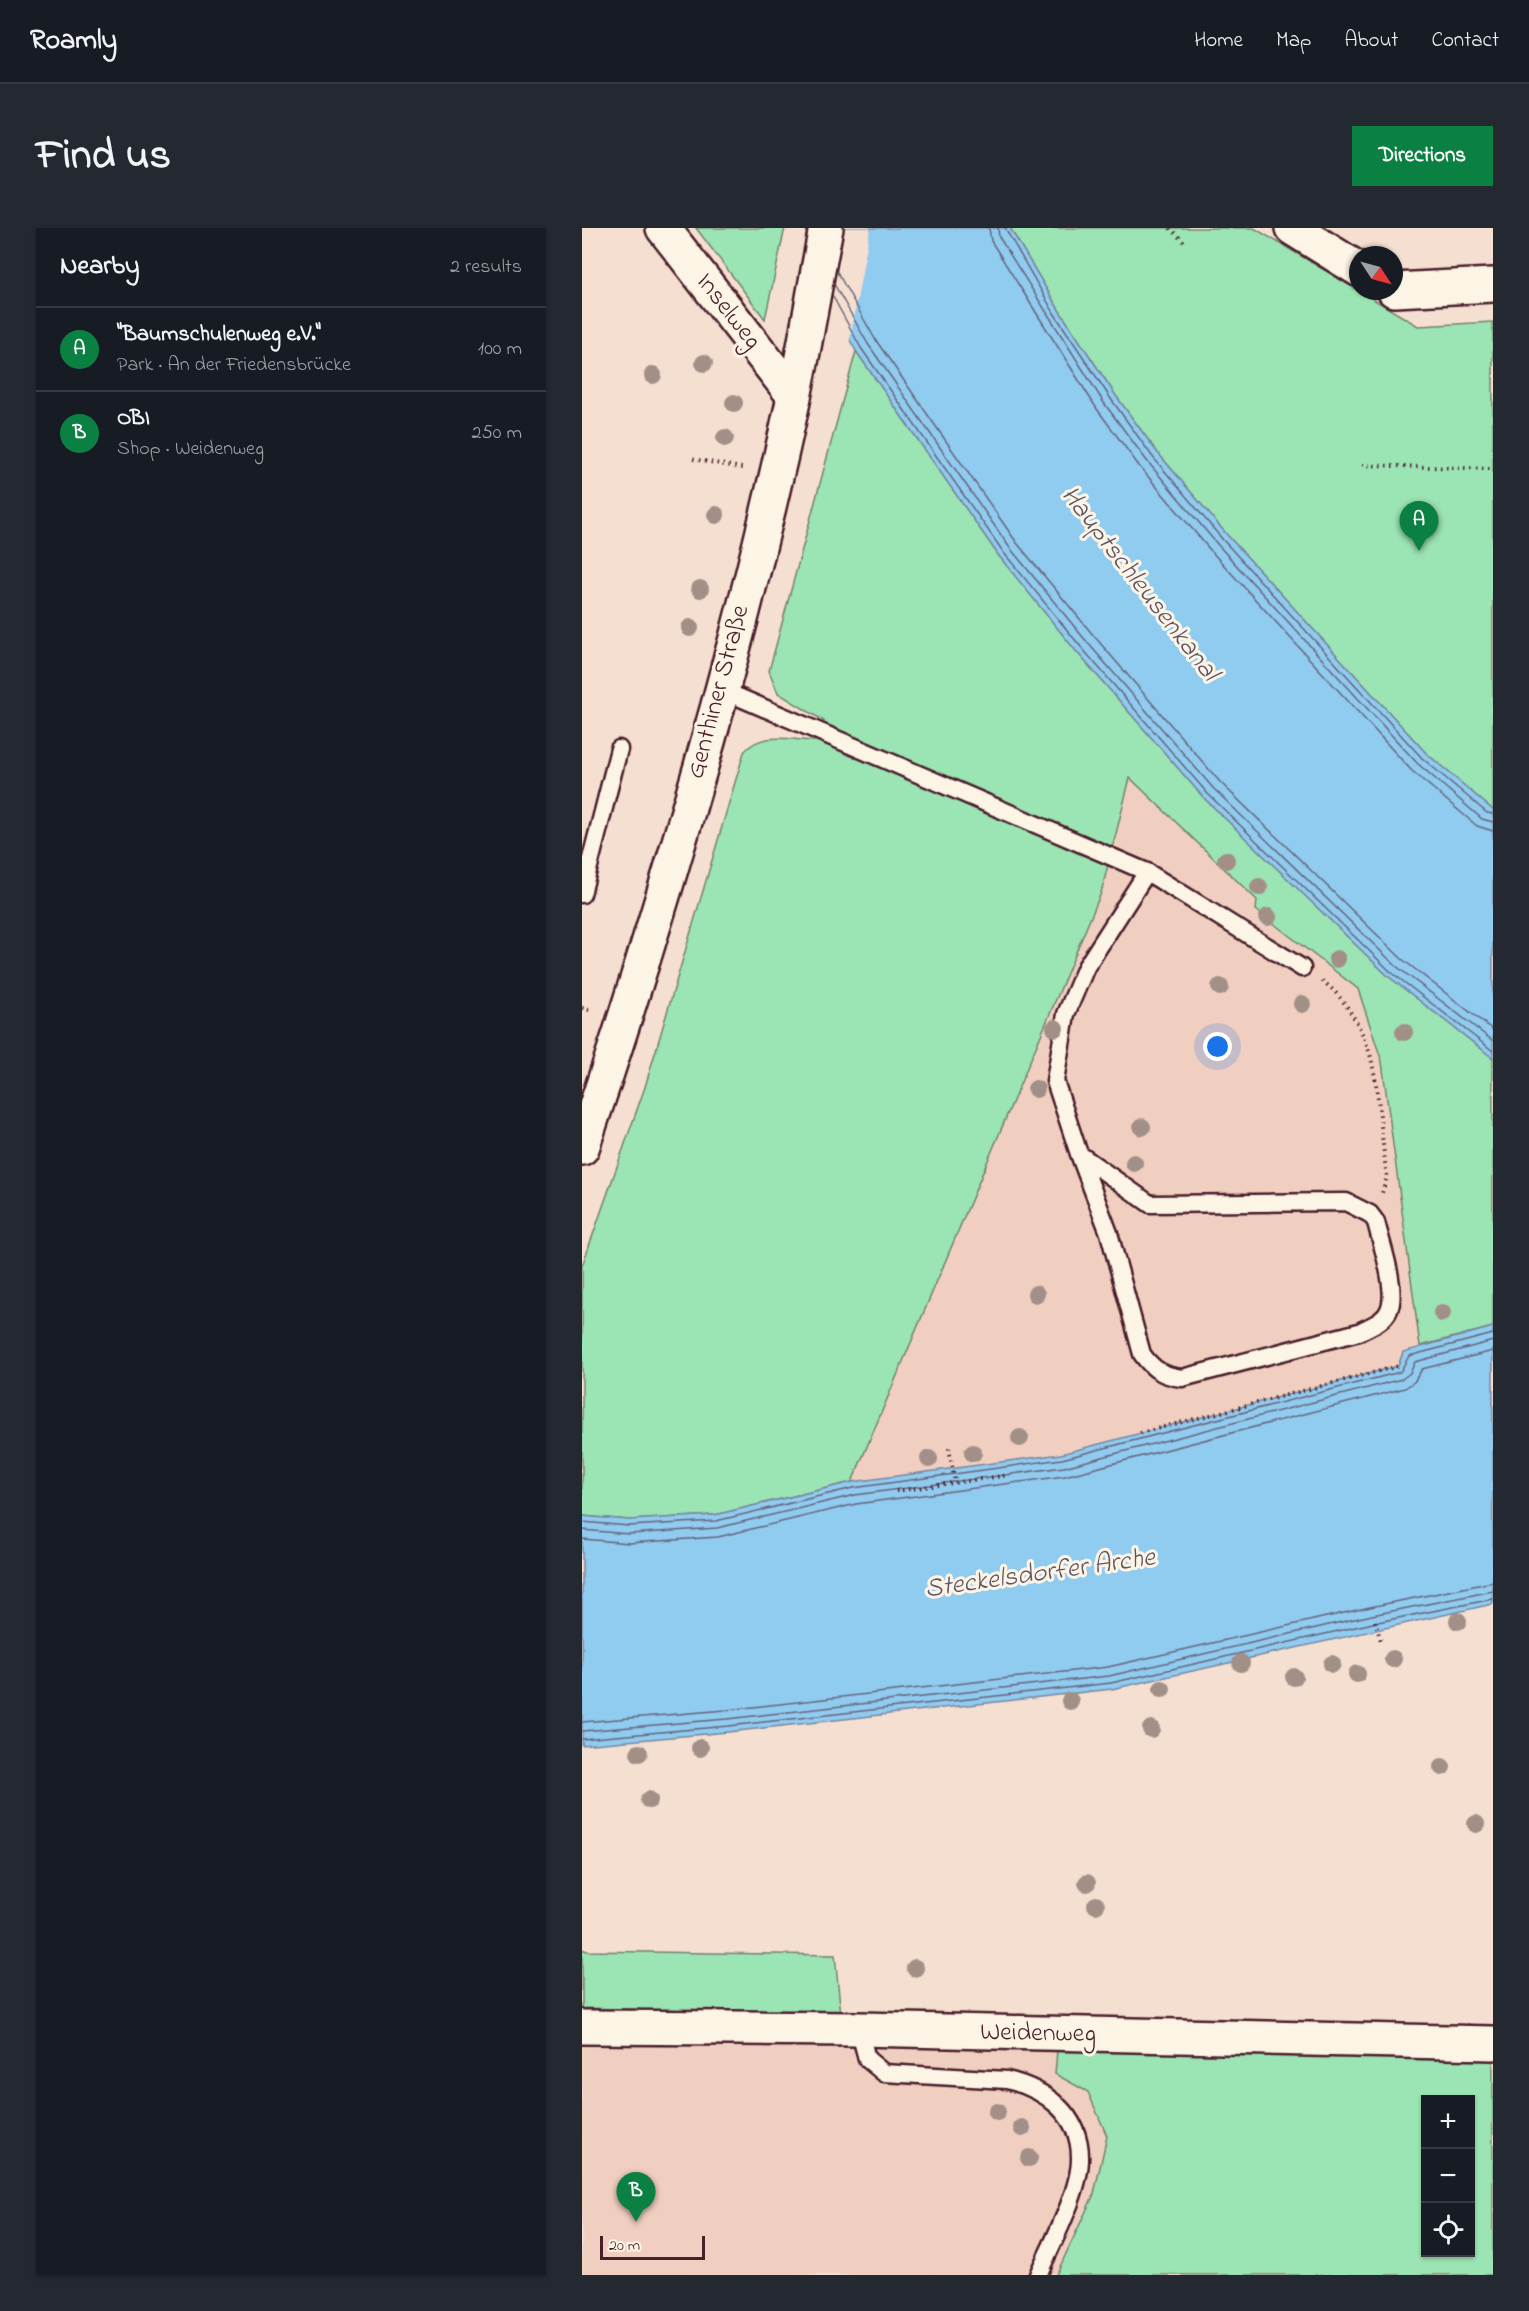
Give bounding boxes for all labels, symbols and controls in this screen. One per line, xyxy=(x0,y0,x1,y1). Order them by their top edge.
text: Roamly xyxy=(30,21,117,62)
text: Home xyxy=(1194,26,1243,56)
text: Map xyxy=(1276,26,1311,56)
text: About xyxy=(1344,26,1398,56)
text: Contact xyxy=(1431,26,1499,56)
text: Find us xyxy=(36,126,171,187)
button: Directions xyxy=(1352,126,1493,186)
north arrow xyxy=(1349,246,1403,300)
text: Nearby xyxy=(60,248,139,286)
text: 2 results xyxy=(450,253,522,282)
street label: Inselweg xyxy=(686,265,770,359)
text: "Baumschulenweg e.V." xyxy=(117,319,321,351)
text: A xyxy=(73,335,86,364)
text: 100 m xyxy=(478,335,522,364)
text: Park · An der Friedensbrücke xyxy=(117,351,351,380)
text: OBI xyxy=(117,403,150,435)
text: B xyxy=(73,419,86,448)
text: 250 m xyxy=(471,419,522,448)
text: Shop · Weidenweg xyxy=(117,435,264,464)
water label: Hauptschleusenkanal xyxy=(1050,478,1230,692)
pin: A xyxy=(1400,502,1438,551)
street label: Genthiner Straße xyxy=(678,601,761,783)
your location xyxy=(1203,1032,1232,1061)
water label: Steckelsdorfer Arche xyxy=(922,1538,1159,1609)
street label: Weidenweg xyxy=(980,2014,1096,2054)
map controls xyxy=(1421,2095,1475,2257)
button: + xyxy=(1421,2095,1475,2149)
button: − xyxy=(1421,2149,1475,2203)
pin: B xyxy=(616,2172,656,2222)
button: locate xyxy=(1421,2203,1475,2257)
scale bar xyxy=(600,2233,705,2260)
text: 20 m xyxy=(609,2234,640,2258)

